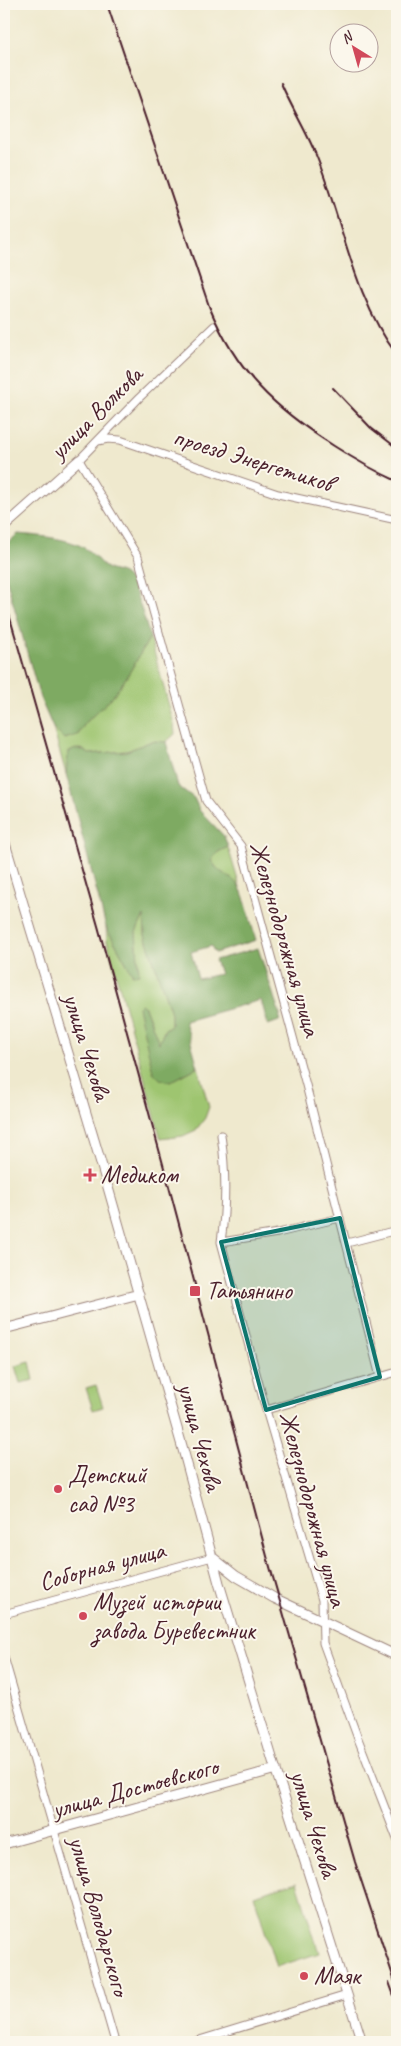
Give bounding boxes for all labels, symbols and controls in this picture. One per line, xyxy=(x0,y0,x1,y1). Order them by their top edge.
north arrow xyxy=(328,22,378,72)
text: N xyxy=(338,27,357,47)
street label: улица Волкова xyxy=(41,358,151,468)
street label: проезд Энергетиков xyxy=(170,421,343,501)
street label: Железнодорожная улица xyxy=(242,838,329,1042)
street label: улица Чехова xyxy=(55,988,119,1107)
place label: Медиком xyxy=(101,1159,180,1191)
marker: Медиком xyxy=(83,1168,97,1182)
place label: Татьянино xyxy=(206,1275,293,1307)
marker: Татьянино xyxy=(188,1284,202,1298)
street label: улица Чехова xyxy=(170,1378,230,1497)
street label: Железнодорожная улица xyxy=(272,1408,355,1612)
place label: Детский сад №3 xyxy=(68,1459,148,1520)
marker: Детский сад №3 xyxy=(52,1483,64,1495)
street label: Соборная улица xyxy=(36,1533,170,1598)
place label: Музей истории завода Буревестник xyxy=(90,1586,257,1648)
marker: Музей истории завода Буревестник xyxy=(77,1610,89,1622)
street label: улица Достоевского xyxy=(47,1750,224,1826)
street label: улица Чехова xyxy=(282,1765,346,1884)
street label: улица Володарского xyxy=(60,1831,138,2002)
place label: Маяк xyxy=(314,1960,363,1992)
marker: Маяк xyxy=(298,1970,310,1982)

